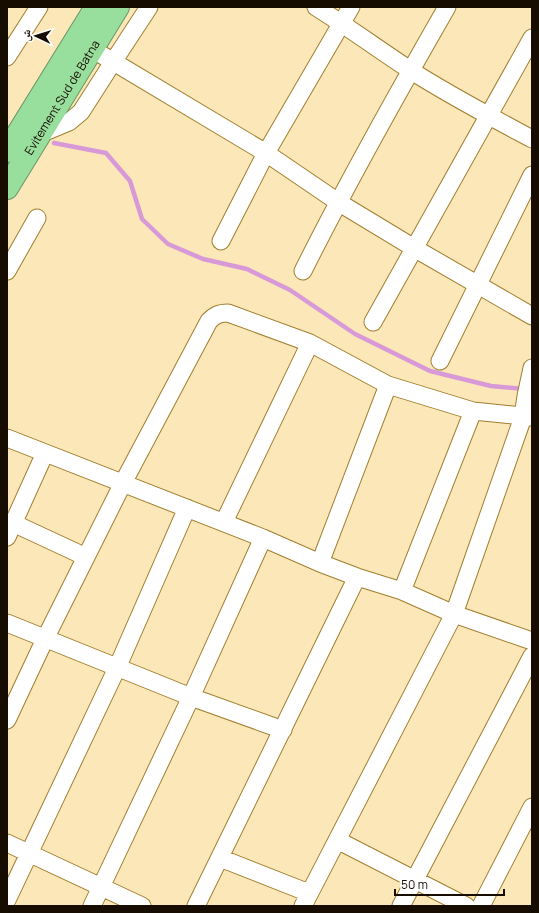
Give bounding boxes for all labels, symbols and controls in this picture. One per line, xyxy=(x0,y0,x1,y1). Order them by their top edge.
north arrow xyxy=(16,16,56,56)
text: ش xyxy=(18,29,34,42)
street label: Evitement Sud de Batna xyxy=(20,37,104,158)
scale bar xyxy=(395,871,504,897)
text: 50 m xyxy=(401,876,428,893)

